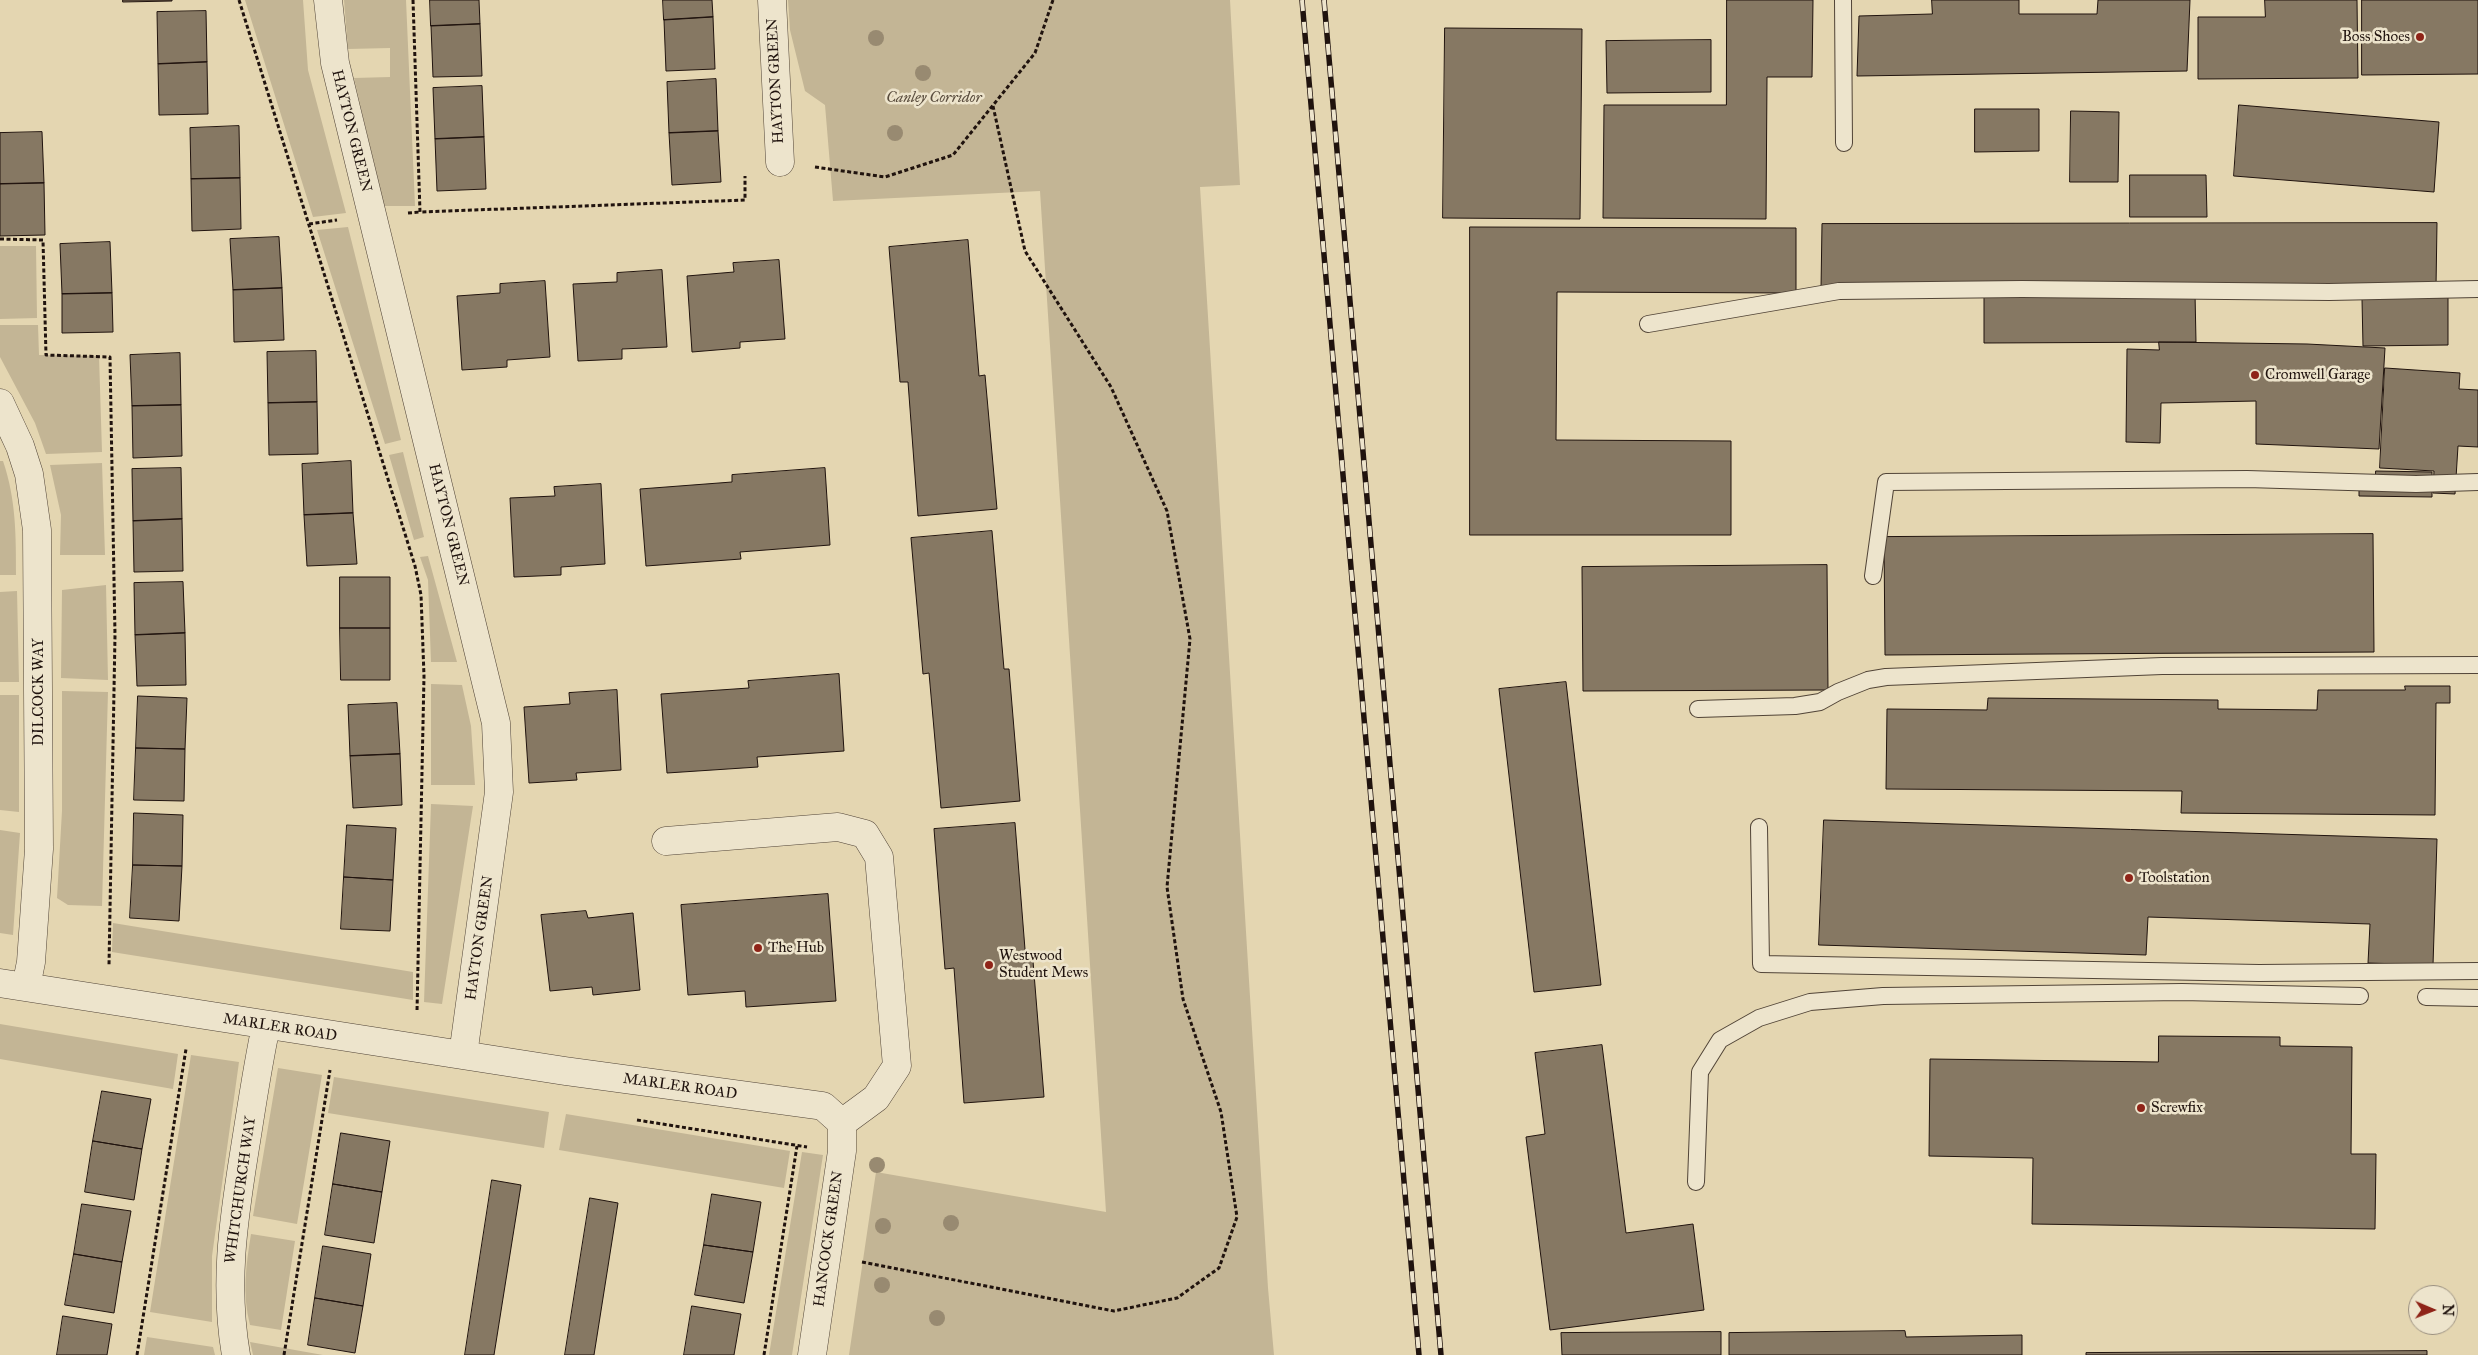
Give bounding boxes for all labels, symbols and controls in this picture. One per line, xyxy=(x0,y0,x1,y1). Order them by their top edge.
street label: HAYTON GREEN xyxy=(764,18,788,144)
place label: Boss Shoes xyxy=(2342,28,2410,46)
marker: Boss Shoes xyxy=(2414,31,2426,43)
street label: HAYTON GREEN xyxy=(327,68,375,194)
park label: Canley Corridor xyxy=(886,89,982,107)
place label: Cromwell Garage xyxy=(2265,366,2371,384)
marker: Cromwell Garage xyxy=(2249,369,2261,381)
street label: HAYTON GREEN xyxy=(424,462,472,588)
street label: DILCOCK WAY xyxy=(30,638,48,746)
place label: Toolstation xyxy=(2139,869,2210,887)
marker: Toolstation xyxy=(2123,872,2135,884)
street label: HAYTON GREEN xyxy=(462,875,498,1001)
place label: The Hub xyxy=(768,939,824,957)
marker: The Hub xyxy=(752,942,764,954)
place label: Westwood Student Mews xyxy=(999,947,1088,982)
marker: Westwood Student Mews xyxy=(983,959,995,971)
street label: MARLER ROAD xyxy=(222,1010,338,1046)
street label: MARLER ROAD xyxy=(622,1070,738,1104)
place label: Screwfix xyxy=(2151,1099,2203,1117)
marker: Screwfix xyxy=(2135,1102,2147,1114)
street label: WHITCHURCH WAY xyxy=(222,1115,260,1265)
street label: HANCOCK GREEN xyxy=(811,1170,847,1308)
north arrow xyxy=(2408,1285,2458,1335)
text: N xyxy=(2439,1304,2456,1316)

